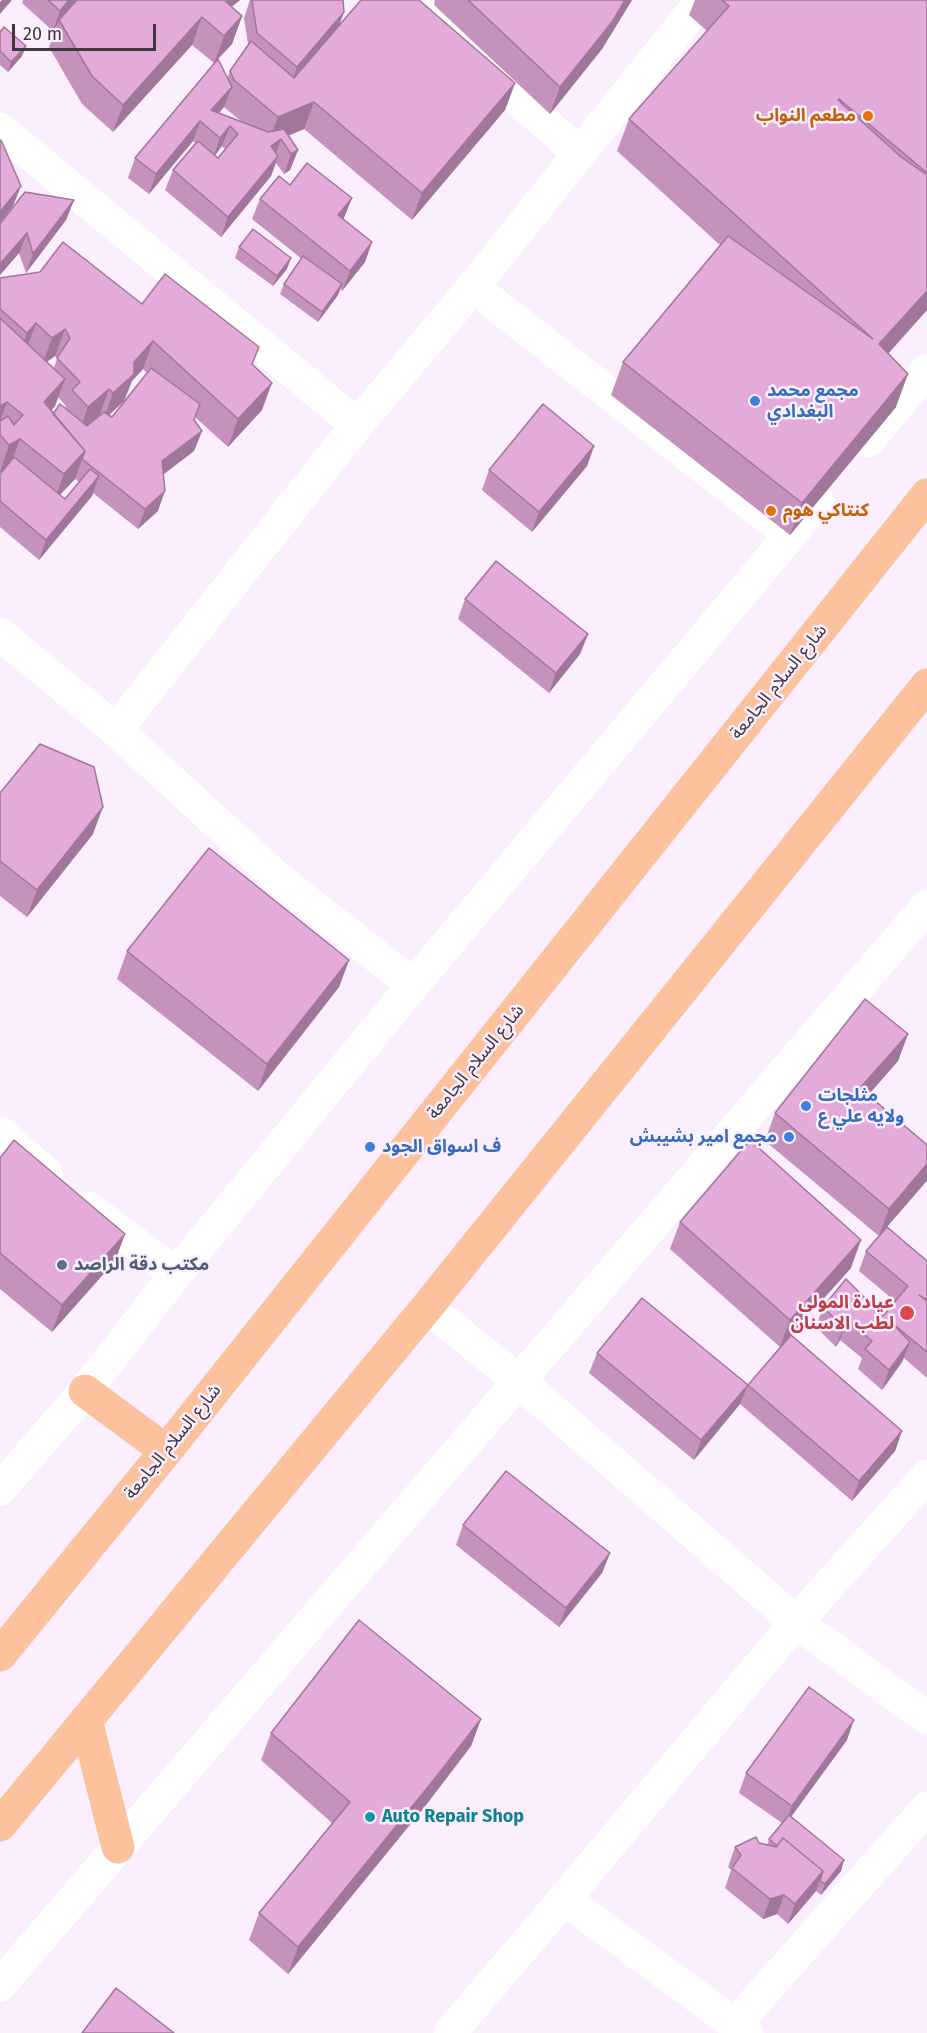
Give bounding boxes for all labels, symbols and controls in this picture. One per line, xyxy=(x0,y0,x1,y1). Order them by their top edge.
scale bar xyxy=(15,12,159,50)
text: 20 m xyxy=(23,23,62,45)
place label: مطعم النواب xyxy=(756,105,856,127)
marker: مطعم النواب xyxy=(861,109,875,123)
place label: مجمع محمد البغدادي xyxy=(767,380,859,422)
marker: مجمع محمد البغدادي xyxy=(748,394,762,408)
place label: كنتاكي هوم xyxy=(783,500,869,522)
marker: كنتاكي هوم xyxy=(764,504,778,518)
street label: شارع السلام الجامعة xyxy=(726,620,832,744)
street label: شارع السلام الجامعة xyxy=(423,1000,529,1124)
place label: مثلجات ولايه علي ع xyxy=(818,1085,904,1128)
marker: مثلجات ولايه علي ع xyxy=(799,1099,813,1113)
place label: مجمع امير بشيبش xyxy=(630,1126,777,1148)
marker: مجمع امير بشيبش xyxy=(782,1130,796,1144)
place label: ف اسواق الجود xyxy=(382,1136,501,1158)
marker: ف اسواق الجود xyxy=(363,1140,377,1154)
place label: مكتب دقة الراصد xyxy=(74,1254,209,1276)
marker: مكتب دقة الراصد xyxy=(55,1258,69,1272)
place label: عيادة المولى لطب الاسنان xyxy=(791,1292,894,1334)
marker: عيادة المولى لطب الاسنان xyxy=(898,1304,916,1322)
street label: شارع السلام الجامعة xyxy=(120,1380,226,1504)
place label: Auto Repair Shop xyxy=(382,1806,524,1828)
marker: Auto Repair Shop xyxy=(363,1810,377,1824)

